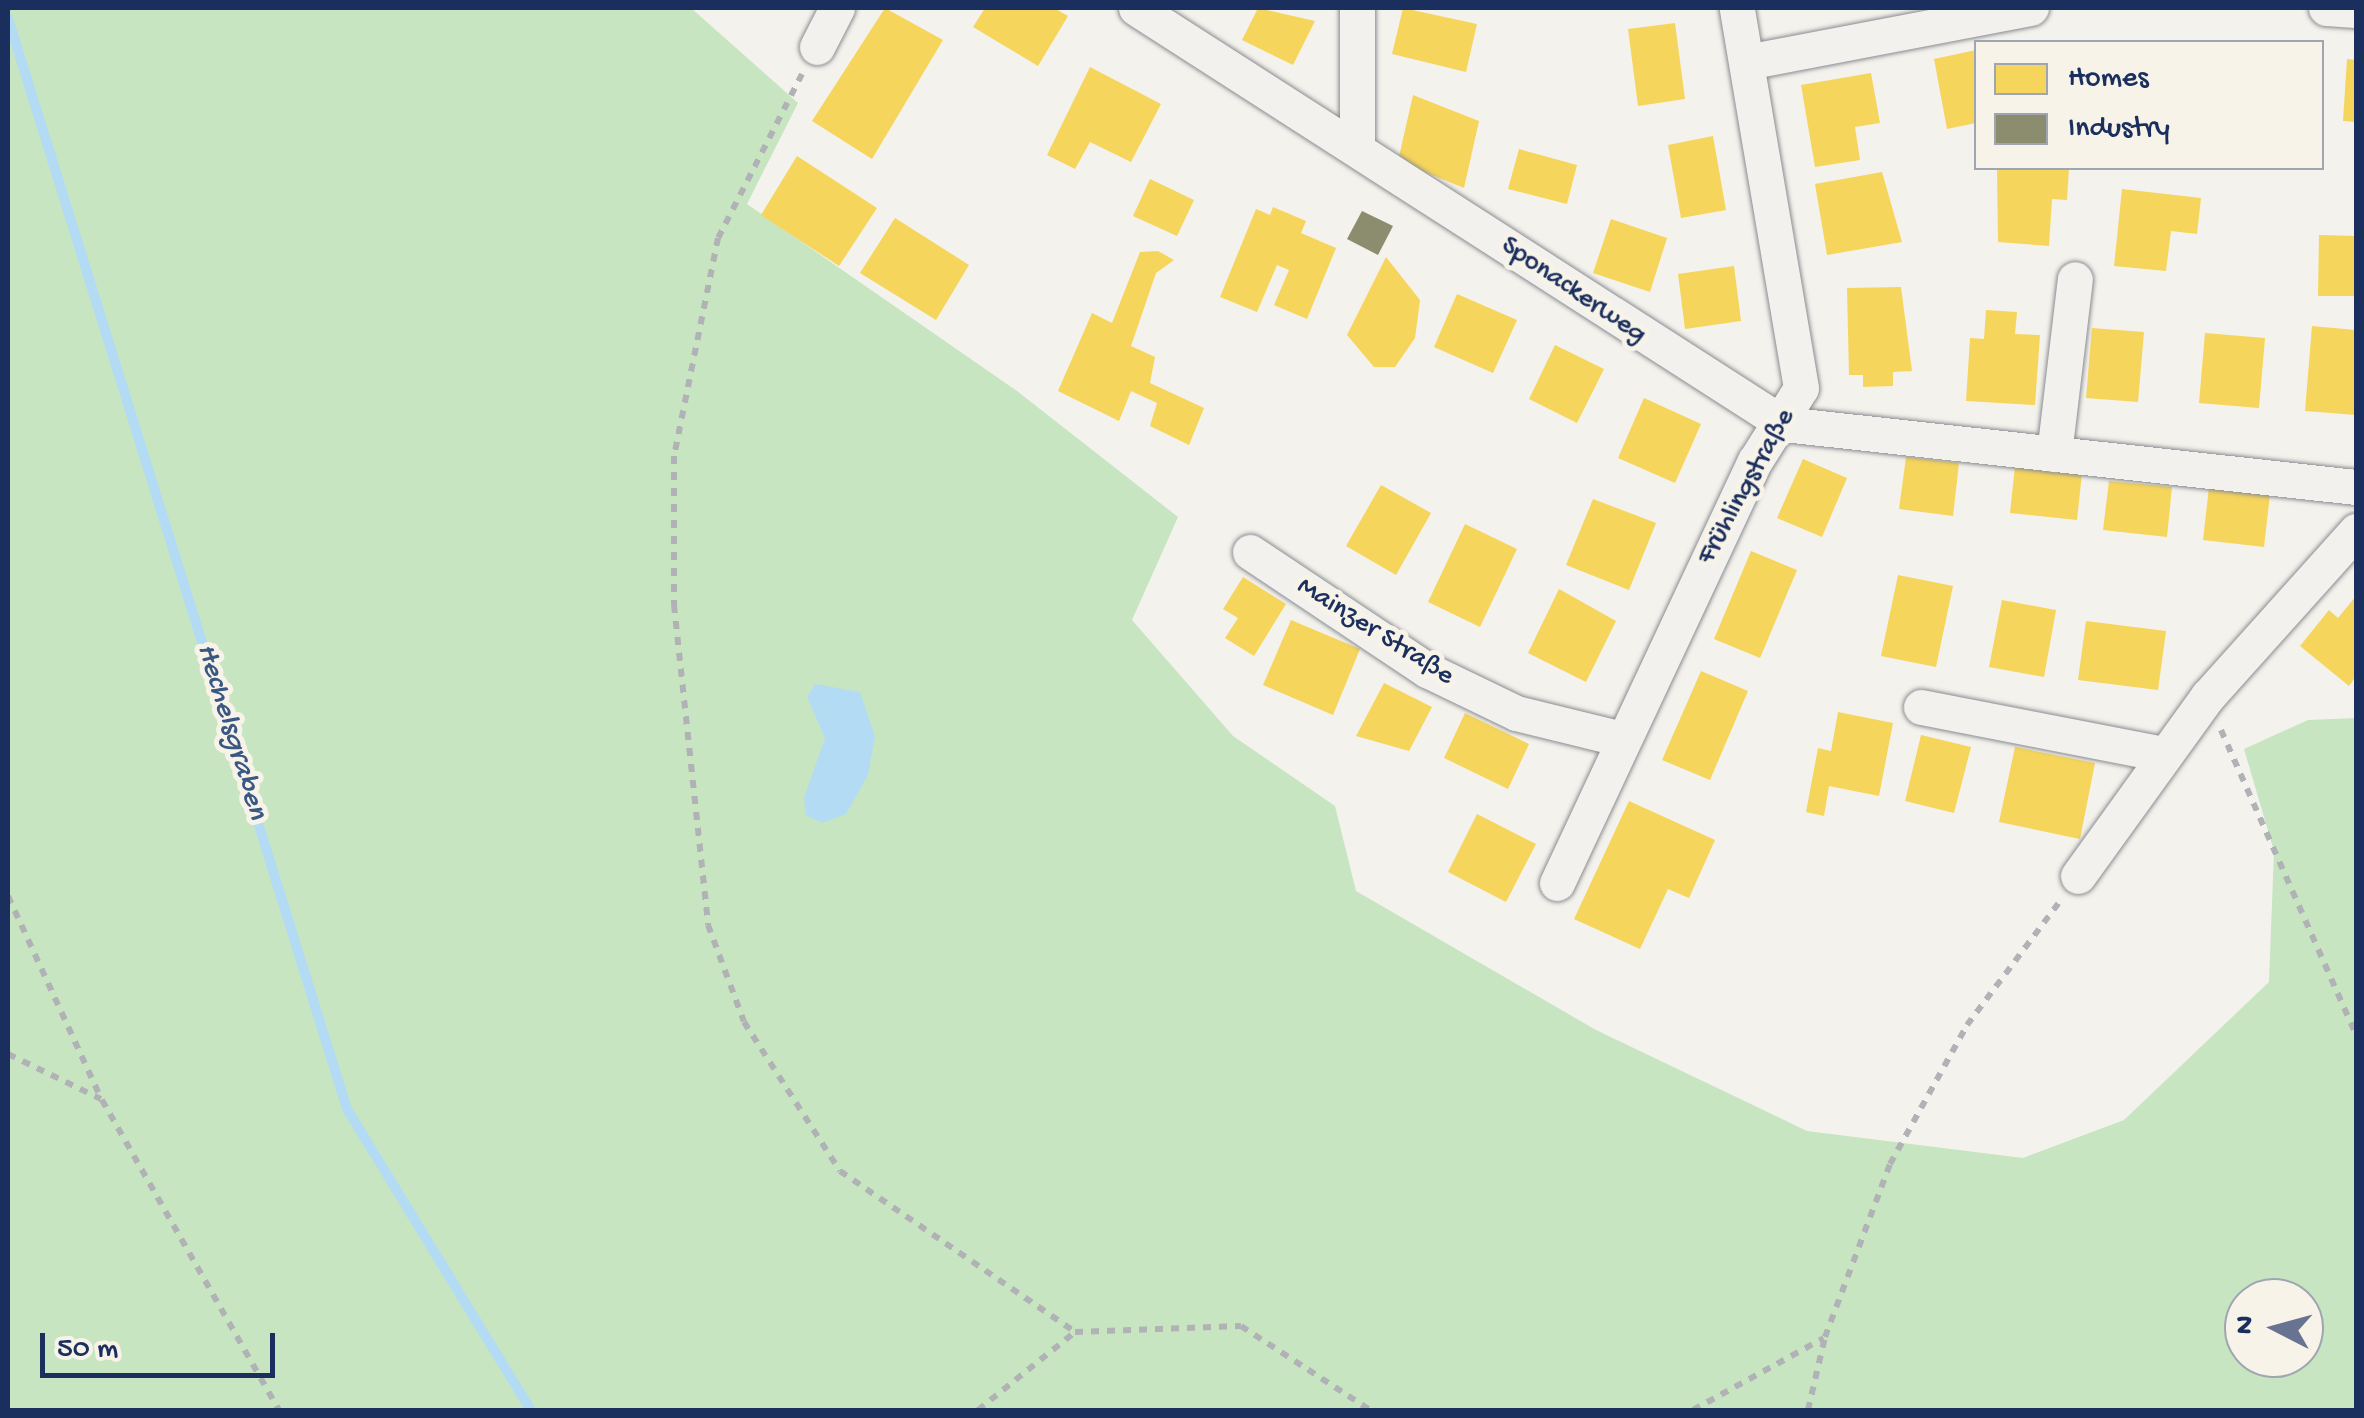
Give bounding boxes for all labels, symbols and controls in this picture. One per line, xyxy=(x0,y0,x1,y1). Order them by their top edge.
legend xyxy=(1974,40,2324,170)
text: Homes xyxy=(2068,62,2149,97)
text: Industry xyxy=(2068,112,2170,147)
street label: Sponackerweg xyxy=(1494,230,1652,352)
street label: Frühlingstraße xyxy=(1690,403,1804,571)
street label: Mainzer Straße xyxy=(1290,570,1460,694)
water label: Hechelsgraben xyxy=(186,640,274,824)
north arrow xyxy=(2224,1278,2324,1378)
scale bar xyxy=(45,1313,280,1375)
text: N xyxy=(2228,1314,2263,1336)
text: 50 m xyxy=(57,1333,118,1368)

